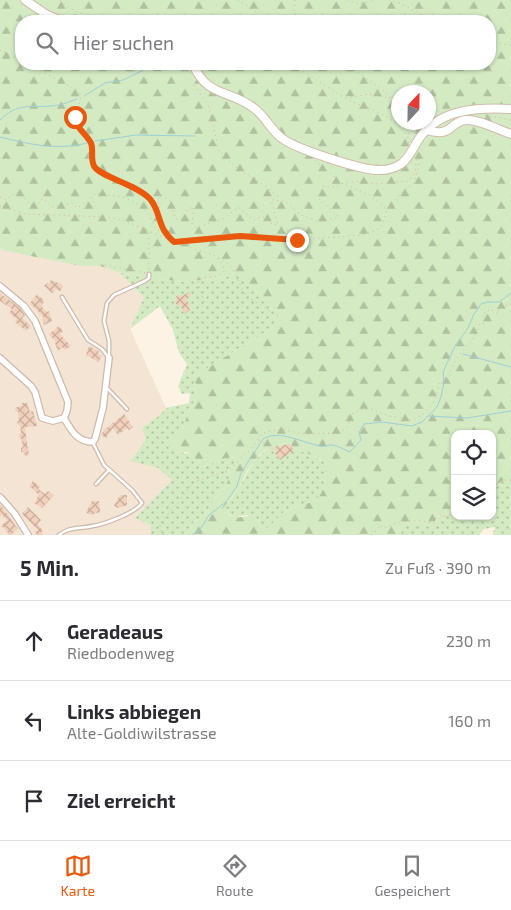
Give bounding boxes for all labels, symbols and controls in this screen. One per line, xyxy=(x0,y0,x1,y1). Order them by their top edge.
search box xyxy=(15,15,496,70)
icon: search xyxy=(33,29,61,57)
text: Hier suchen xyxy=(73,31,174,54)
north arrow xyxy=(391,85,436,130)
route start xyxy=(64,106,87,129)
route end xyxy=(286,229,309,252)
map controls xyxy=(451,430,496,520)
button: locate xyxy=(451,430,496,475)
button: layers xyxy=(451,475,496,520)
text: 5 Min. xyxy=(20,555,79,580)
text: Zu Fuß · 390 m xyxy=(385,558,491,577)
text: Geradeaus xyxy=(67,620,163,643)
icon: ahead xyxy=(20,627,48,655)
text: 230 m xyxy=(446,631,491,650)
text: Riedbodenweg xyxy=(67,643,175,662)
text: Links abbiegen xyxy=(67,700,201,723)
icon: left xyxy=(20,707,48,735)
text: 160 m xyxy=(448,711,491,730)
text: Alte-Goldiwilstrasse xyxy=(67,723,217,742)
icon: arrive xyxy=(20,787,48,815)
text: Ziel erreicht xyxy=(67,789,176,812)
tab: Karte xyxy=(61,852,95,899)
tab: Route xyxy=(216,852,253,899)
tab: Gespeichert xyxy=(374,852,450,899)

